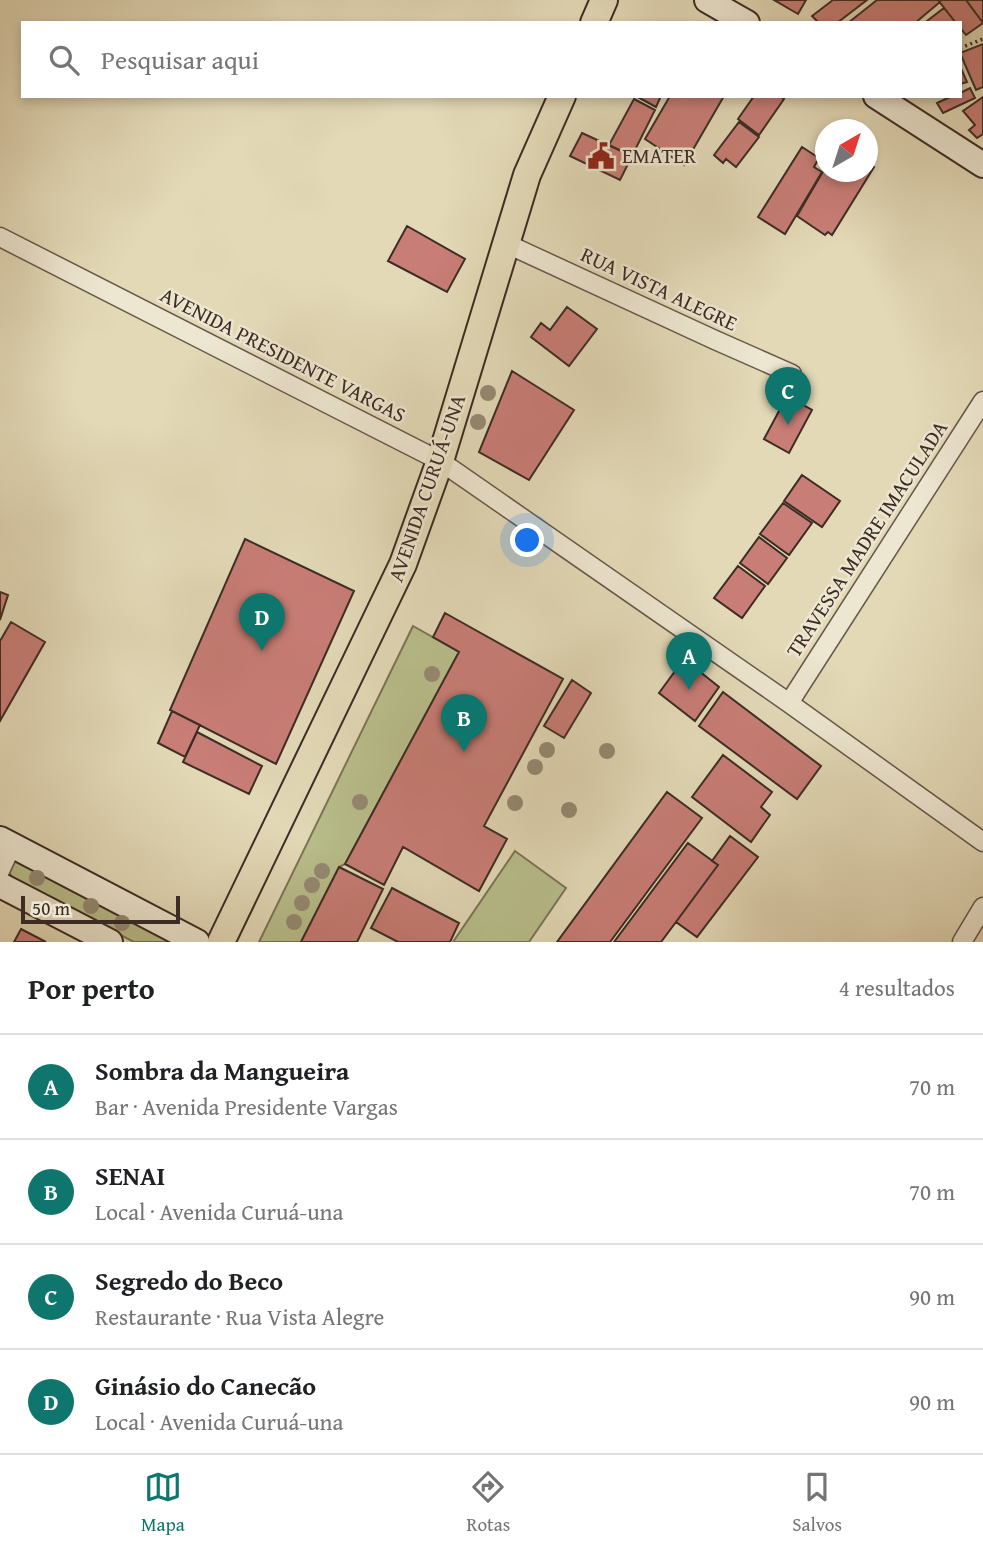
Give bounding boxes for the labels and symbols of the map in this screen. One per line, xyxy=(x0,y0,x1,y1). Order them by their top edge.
north arrow xyxy=(815,119,878,182)
place label: EMATER xyxy=(622,140,697,171)
public building icon: EMATER xyxy=(586,141,616,171)
street label: RUA VISTA ALEGRE xyxy=(576,239,743,339)
street label: AVENIDA PRESIDENTE VARGAS xyxy=(155,279,411,430)
pin: C xyxy=(765,367,811,425)
street label: AVENIDA CURUÁ-UNA xyxy=(380,390,473,586)
street label: TRAVESSA MADRE IMACULADA xyxy=(778,414,955,663)
your location xyxy=(510,523,544,557)
pin: D xyxy=(239,593,285,651)
pin: A xyxy=(666,632,712,690)
pin: B xyxy=(441,694,487,752)
scale bar xyxy=(21,893,180,925)

